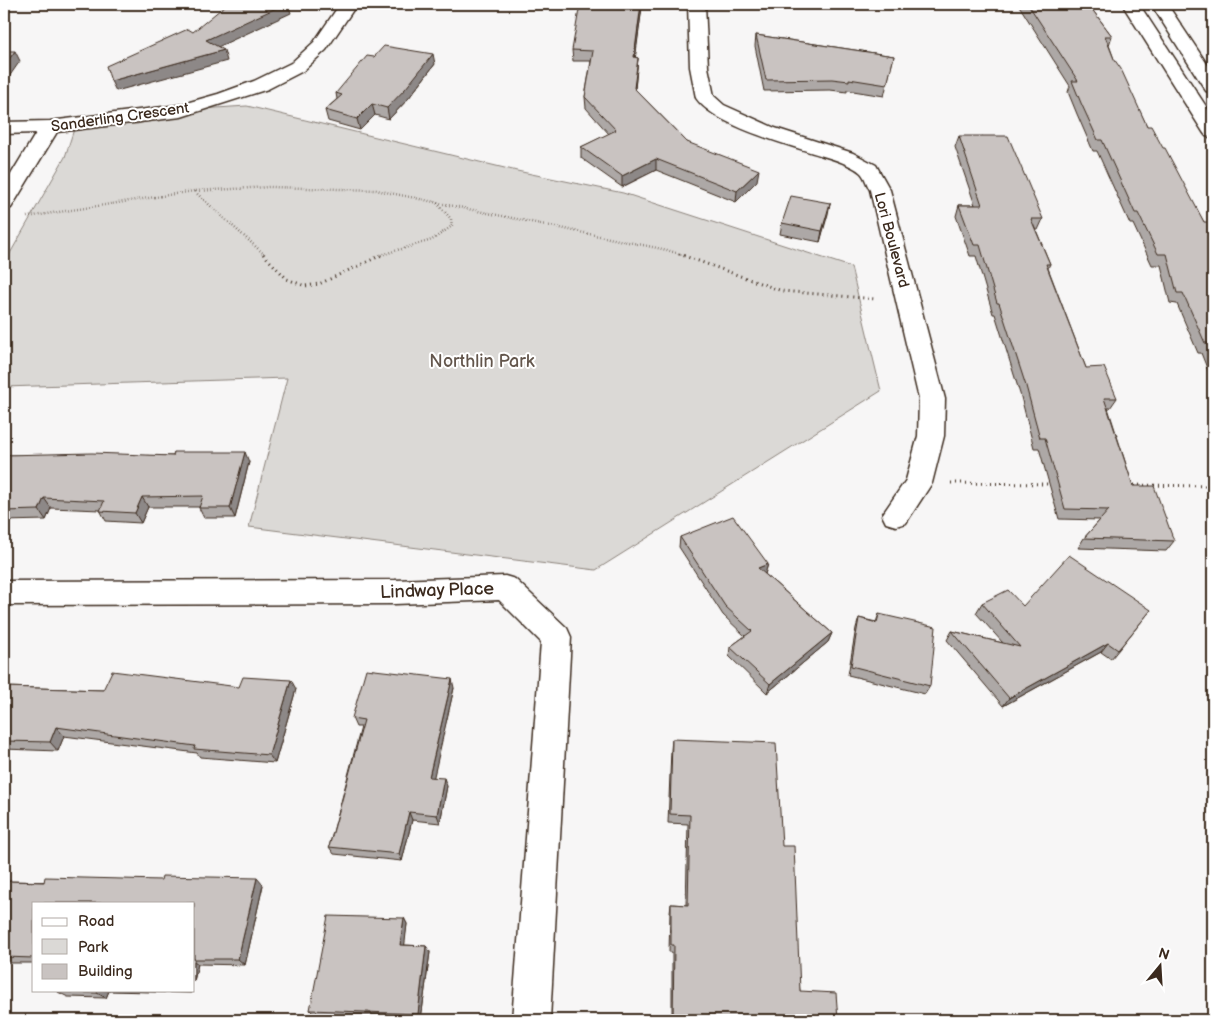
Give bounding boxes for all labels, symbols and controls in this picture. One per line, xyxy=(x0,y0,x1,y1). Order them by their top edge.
street label: Sanderling Crescent xyxy=(50,98,191,137)
street label: Lori Boulevard xyxy=(870,190,913,290)
park label: Northlin Park xyxy=(429,351,535,372)
street label: Lindway Place xyxy=(380,578,495,603)
legend xyxy=(32,902,195,992)
text: Road xyxy=(78,912,114,931)
text: Park xyxy=(78,938,109,957)
north arrow xyxy=(1134,942,1184,992)
text: N xyxy=(1156,944,1171,964)
text: Building xyxy=(78,962,133,981)

